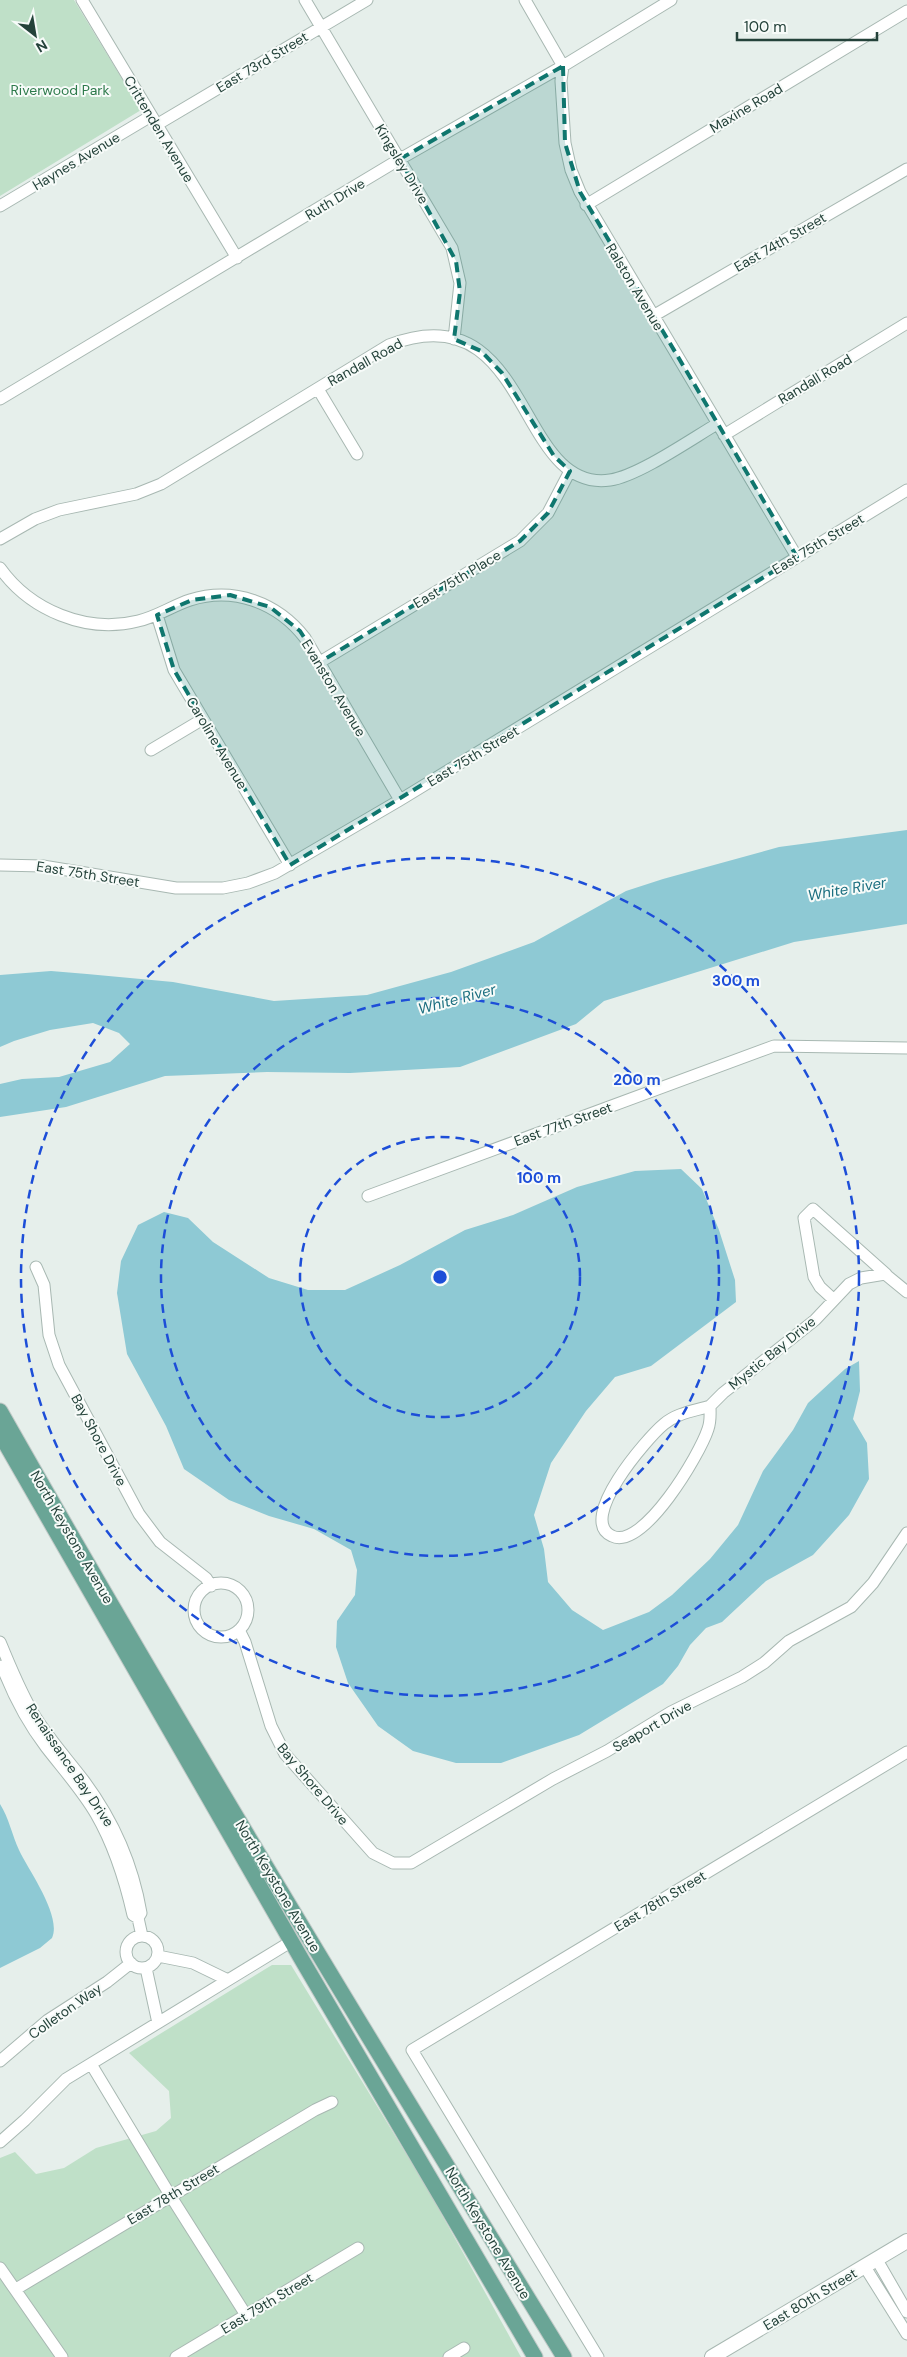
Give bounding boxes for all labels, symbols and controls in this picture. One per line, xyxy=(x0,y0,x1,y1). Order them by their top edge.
north arrow xyxy=(10,10,60,60)
scale bar xyxy=(737,10,877,42)
text: 100 m xyxy=(744,17,787,37)
street label: East 73rd Street xyxy=(213,28,311,96)
text: N xyxy=(33,36,51,56)
street label: Crittenden Avenue xyxy=(120,72,198,186)
street label: Maxine Road xyxy=(706,79,786,137)
park label: Riverwood Park xyxy=(10,81,110,99)
street label: Kingsley Drive xyxy=(371,121,433,207)
street label: Haynes Avenue xyxy=(29,128,123,194)
street label: Ruth Drive xyxy=(302,174,368,224)
street label: East 74th Street xyxy=(731,208,829,276)
street label: Ralston Avenue xyxy=(602,240,668,334)
street label: Randall Road xyxy=(324,334,406,390)
street label: Randall Road xyxy=(775,350,855,408)
street label: East 75th Street xyxy=(769,509,867,579)
street label: East 75th Place xyxy=(410,546,504,612)
street label: Evanston Avenue xyxy=(298,636,370,740)
street label: Caroline Avenue xyxy=(182,694,252,793)
street label: East 75th Street xyxy=(424,721,522,791)
street label: East 75th Street xyxy=(35,857,141,891)
water label: White River xyxy=(806,872,888,906)
text: 300 m xyxy=(712,971,760,991)
water label: White River xyxy=(416,979,498,1019)
text: 200 m xyxy=(613,1070,661,1090)
street label: East 77th Street xyxy=(511,1098,615,1150)
text: 100 m xyxy=(517,1168,561,1188)
centre of rings xyxy=(431,1268,449,1286)
street label: Mystic Bay Drive xyxy=(725,1312,819,1394)
street label: Bay Shore Drive xyxy=(67,1391,131,1489)
street label: North Keystone Avenue xyxy=(27,1467,118,1607)
street label: Seaport Drive xyxy=(609,1696,695,1756)
street label: Renaissance Bay Drive xyxy=(22,1700,118,1830)
street label: Bay Shore Drive xyxy=(273,1739,353,1829)
street label: North Keystone Avenue xyxy=(231,1817,325,1955)
street label: East 78th Street xyxy=(611,1866,709,1936)
street label: Colleton Way xyxy=(25,1979,105,2043)
street label: East 78th Street xyxy=(124,2159,222,2229)
street label: North Keystone Avenue xyxy=(441,2164,535,2302)
street label: East 80th Street xyxy=(760,2264,860,2334)
street label: East 79th Street xyxy=(218,2268,316,2338)

